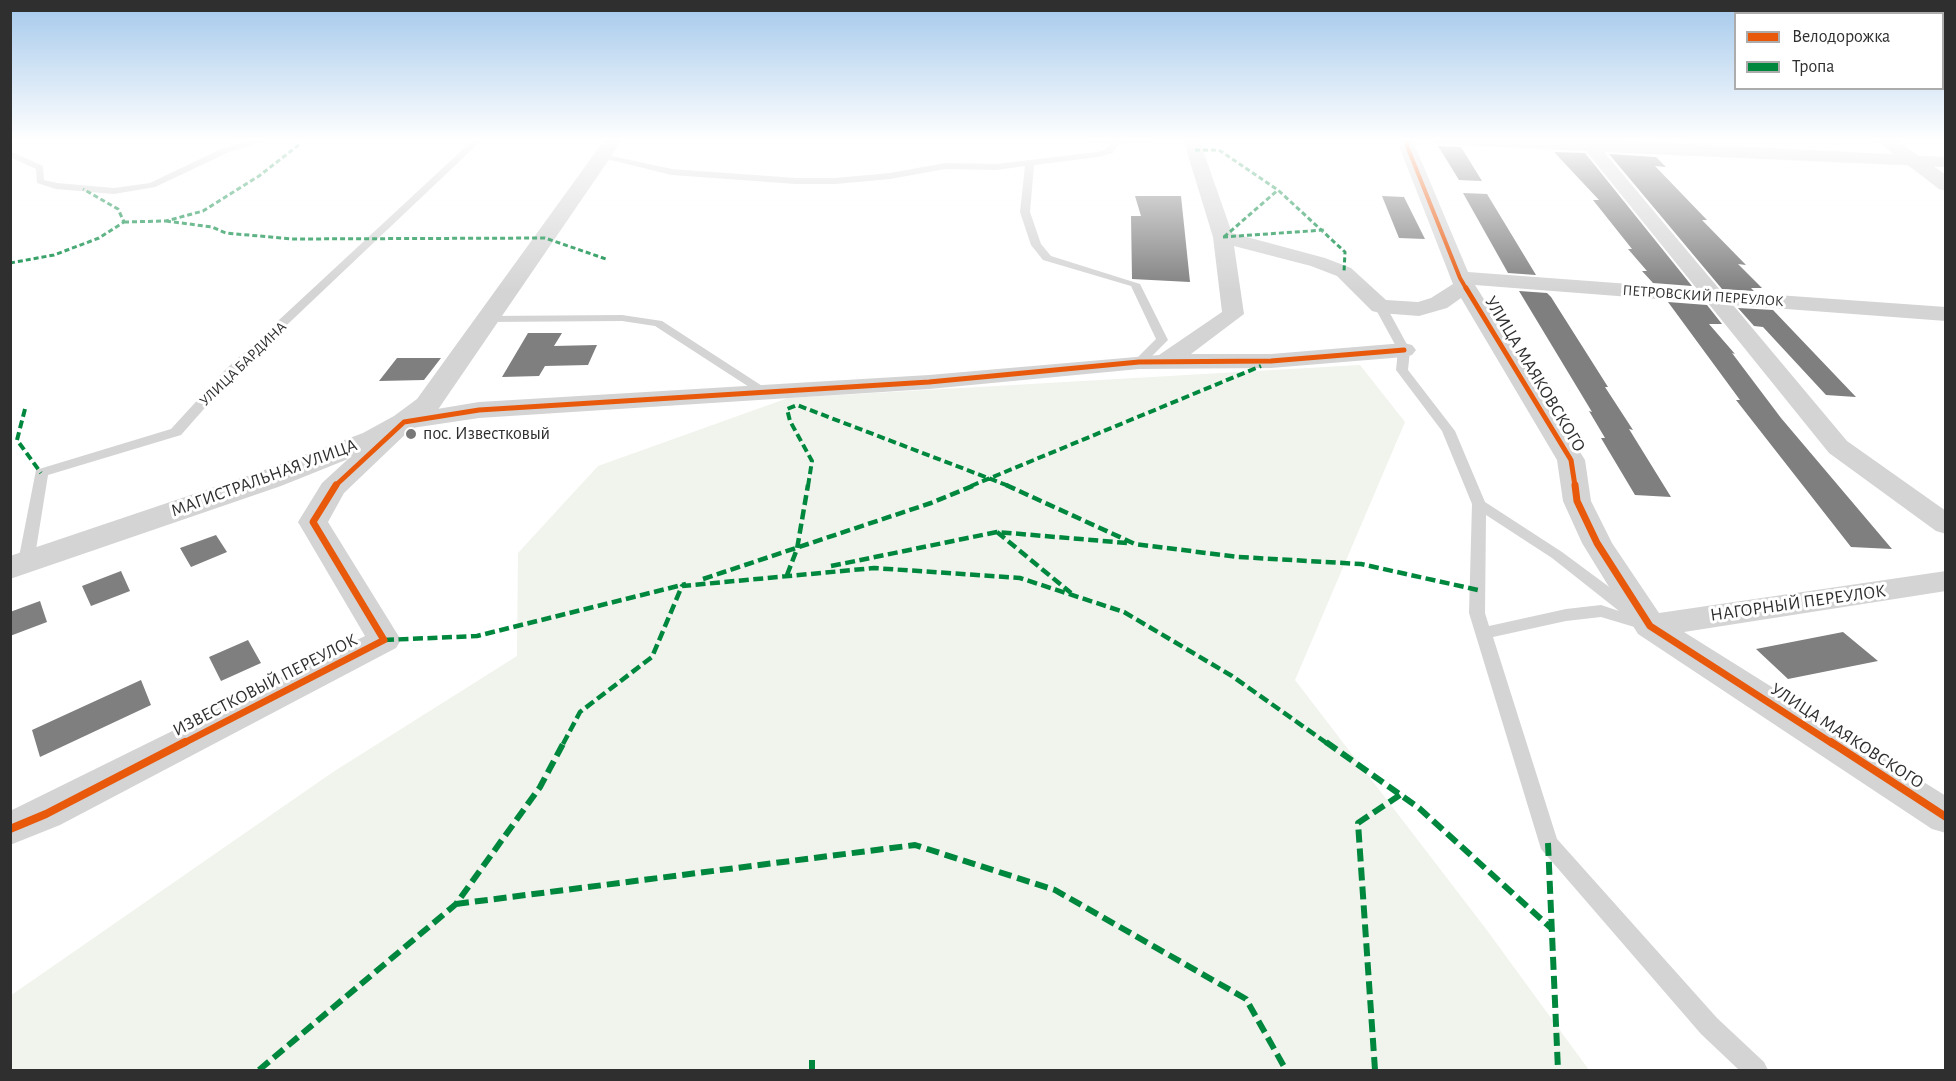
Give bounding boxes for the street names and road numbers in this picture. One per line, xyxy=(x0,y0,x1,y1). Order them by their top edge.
street label: ПЕТРОВСКИЙ ПЕРЕУЛОК xyxy=(1622,281,1784,311)
street label: УЛИЦА МАЯКОВСКОГО xyxy=(1480,292,1590,456)
street label: УЛИЦА БАРДИНА xyxy=(196,318,290,410)
street label: МАГИСТРАЛЬНАЯ УЛИЦА xyxy=(168,434,360,522)
street label: НАГОРНЫЙ ПЕРЕУЛОК xyxy=(1709,580,1887,626)
street label: ИЗВЕСТКОВЫЙ ПЕРЕУЛОК xyxy=(169,629,361,741)
street label: УЛИЦА МАЯКОВСКОГО xyxy=(1766,678,1928,794)

